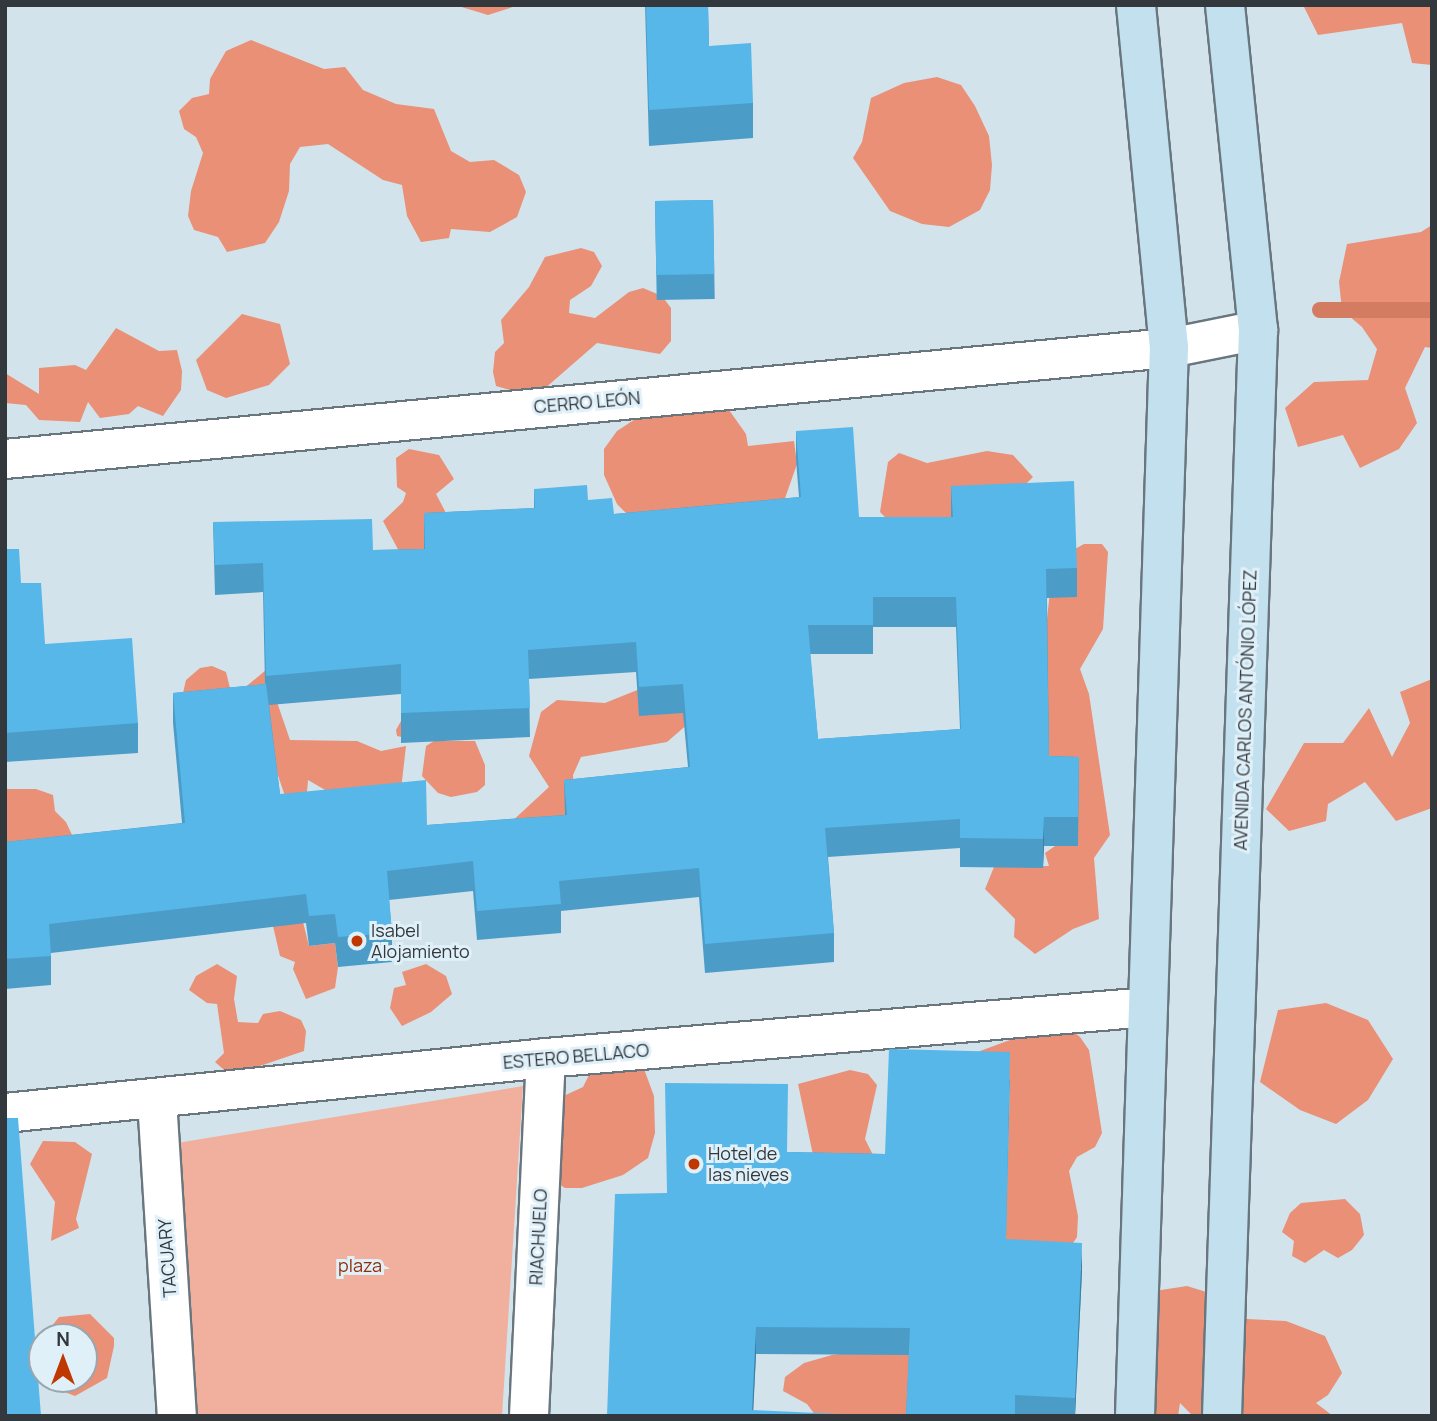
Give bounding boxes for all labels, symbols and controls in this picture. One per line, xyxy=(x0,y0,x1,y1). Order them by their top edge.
street label: CERRO LEÓN xyxy=(533,387,641,417)
street label: AVENIDA CARLOS ANTÓNIO LÓPEZ xyxy=(1229,569,1261,851)
place label: Isabel Alojamiento xyxy=(371,920,470,962)
marker: Isabel Alojamiento xyxy=(349,933,365,949)
street label: ESTERO BELLACO xyxy=(502,1039,650,1073)
place label: Hotel de las nieves xyxy=(708,1143,789,1186)
marker: Hotel de las nieves xyxy=(686,1156,702,1172)
street label: RIACHUELO xyxy=(525,1188,551,1286)
street label: TACUARY xyxy=(153,1218,181,1298)
park label: plaza xyxy=(338,1254,382,1276)
north arrow xyxy=(28,1323,98,1393)
text: N xyxy=(56,1326,70,1352)

